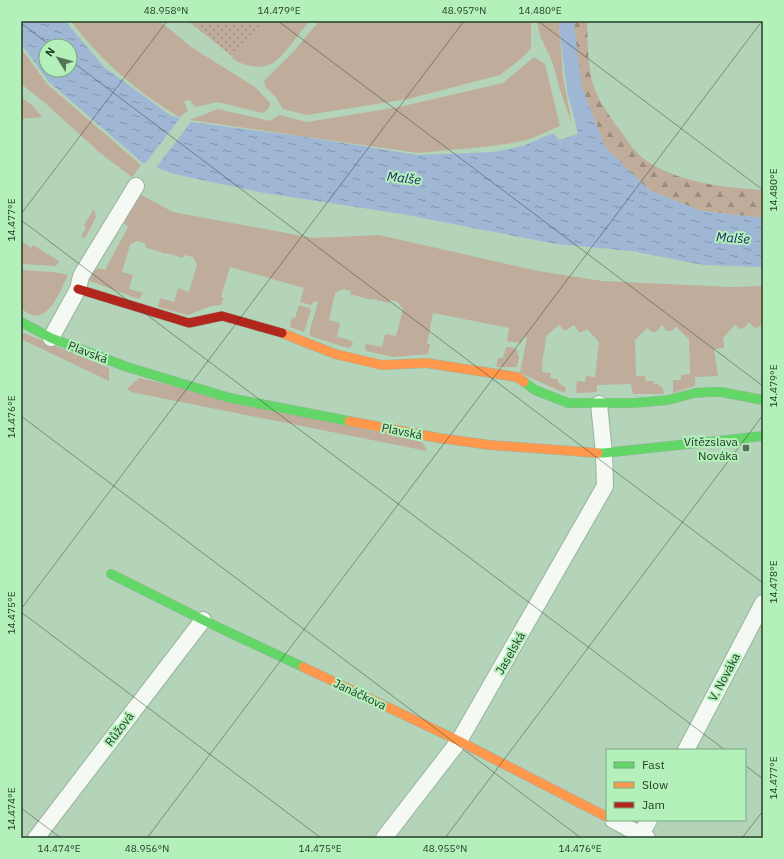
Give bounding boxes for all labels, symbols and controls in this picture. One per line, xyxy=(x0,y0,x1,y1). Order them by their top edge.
text: 48.958°N xyxy=(144,4,188,17)
text: 14.479°E xyxy=(257,4,301,17)
text: 48.957°N xyxy=(442,4,486,17)
text: 14.480°E xyxy=(518,4,562,17)
north arrow xyxy=(38,38,78,78)
text: N xyxy=(42,45,58,59)
water label: Malše xyxy=(386,167,422,189)
text: 14.480°E xyxy=(767,168,780,212)
text: 14.477°E xyxy=(5,198,18,242)
water label: Malše xyxy=(715,228,751,248)
street label: Plavská xyxy=(66,338,110,367)
text: 14.479°E xyxy=(767,364,780,408)
text: 14.476°E xyxy=(5,395,18,439)
street label: Plavská xyxy=(380,420,424,442)
place label: Vítězslava Nováka xyxy=(684,434,739,463)
marker: Vítězslava Nováka xyxy=(741,443,751,453)
text: 14.478°E xyxy=(767,560,780,604)
text: 14.475°E xyxy=(5,591,18,635)
street label: Jaselská xyxy=(492,629,528,677)
street label: V. Nováka xyxy=(705,650,743,704)
street label: Janáčkova xyxy=(331,675,389,713)
street label: Růžová xyxy=(101,709,137,749)
legend xyxy=(606,749,746,821)
text: 14.477°E xyxy=(767,756,780,800)
text: Fast xyxy=(642,757,665,772)
text: Slow xyxy=(642,777,668,792)
text: 14.474°E xyxy=(5,787,18,831)
text: Jam xyxy=(642,797,665,812)
text: 14.474°E xyxy=(37,842,81,855)
text: 48.956°N xyxy=(125,842,169,855)
text: 14.475°E xyxy=(298,842,342,855)
text: 48.955°N xyxy=(423,842,467,855)
text: 14.476°E xyxy=(558,842,602,855)

